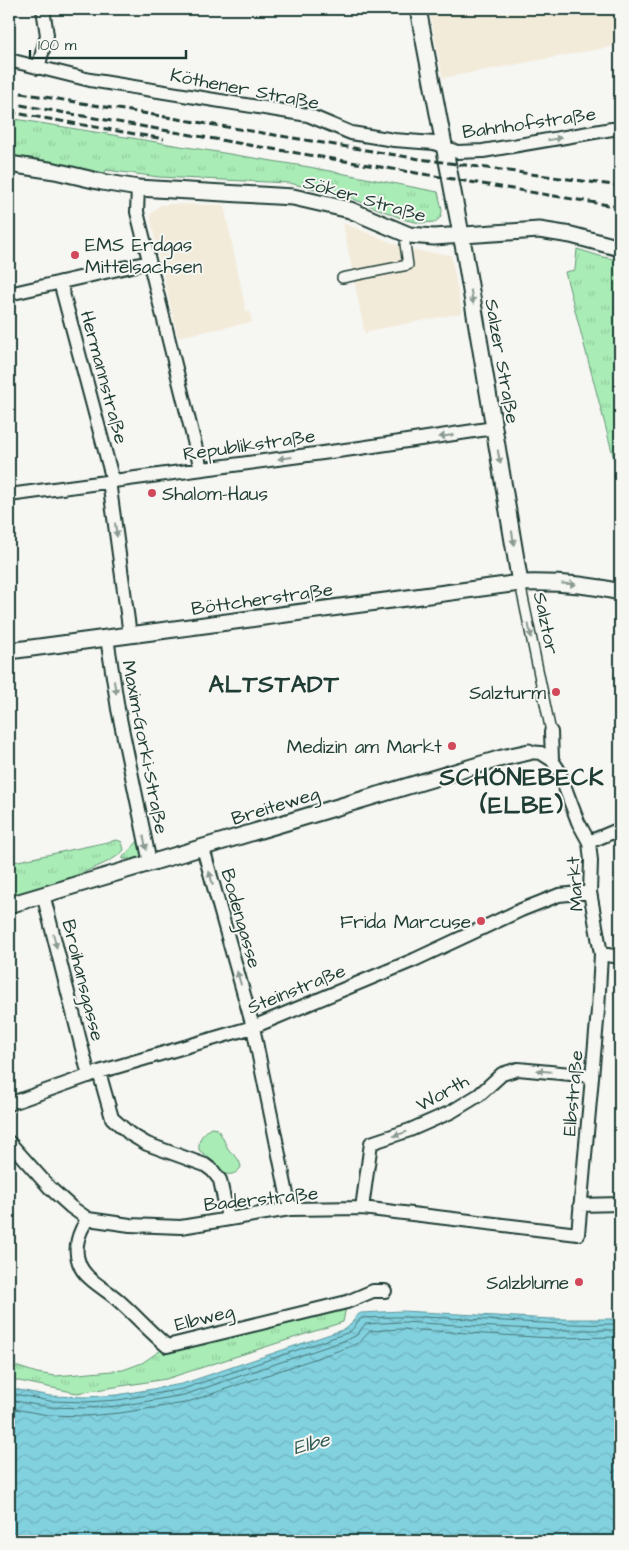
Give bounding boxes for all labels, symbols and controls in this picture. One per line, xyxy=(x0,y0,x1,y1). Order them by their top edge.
scale bar xyxy=(30,28,186,60)
text: 100 m xyxy=(38,35,77,56)
street label: Köthener Straße xyxy=(168,62,322,117)
street label: Bahnhofstraße xyxy=(461,101,598,146)
one-way arrow xyxy=(547,135,563,143)
street label: Söker Straße xyxy=(300,169,429,230)
place label: EMS Erdgas Mittelsachsen xyxy=(85,232,202,281)
marker: EMS Erdgas Mittelsachsen xyxy=(69,249,81,261)
one-way arrow xyxy=(468,289,476,305)
street label: Salzer Straße xyxy=(477,297,526,426)
street label: Hermannstraße xyxy=(73,308,134,447)
street label: Republikstraße xyxy=(181,423,317,468)
one-way arrow xyxy=(438,432,454,440)
one-way arrow xyxy=(495,450,503,466)
one-way arrow xyxy=(277,454,293,462)
place label: Shalom-Haus xyxy=(162,481,268,508)
marker: Shalom-Haus xyxy=(146,487,158,499)
one-way arrow xyxy=(112,522,120,538)
one-way arrow xyxy=(509,531,517,547)
street label: Böttcherstraße xyxy=(190,576,335,623)
one-way arrow xyxy=(561,580,577,588)
street label: Salztor xyxy=(526,590,565,657)
one-way arrow xyxy=(526,623,534,638)
street label: Maxim-Gorki-Straße xyxy=(114,658,175,836)
district label: ALTSTADT xyxy=(208,668,340,702)
one-way arrow xyxy=(111,679,119,695)
place label: Salzturm xyxy=(469,680,546,707)
marker: Salzturm xyxy=(550,686,562,698)
place label: Medizin am Markt xyxy=(287,734,442,761)
marker: Medizin am Markt xyxy=(446,740,458,752)
district label: SCHÖNEBECK (ELBE) xyxy=(438,761,605,823)
street label: Breiteweg xyxy=(228,780,323,834)
one-way arrow xyxy=(141,835,149,850)
street label: Markt xyxy=(560,855,591,912)
street label: Bodengasse xyxy=(212,865,268,972)
one-way arrow xyxy=(207,871,215,886)
place label: Frida Marcuse xyxy=(340,909,471,936)
marker: Frida Marcuse xyxy=(475,915,487,927)
street label: Broihansgasse xyxy=(53,917,111,1044)
one-way arrow xyxy=(51,934,59,949)
street label: Steinstraße xyxy=(243,957,350,1021)
one-way arrow xyxy=(235,970,243,985)
street label: Elbstraße xyxy=(556,1049,591,1137)
one-way arrow xyxy=(536,1067,552,1075)
street label: Worth xyxy=(412,1068,474,1119)
one-way arrow xyxy=(392,1130,407,1138)
street label: Baderstraße xyxy=(203,1180,320,1219)
place label: Salzblume xyxy=(486,1270,569,1297)
marker: Salzblume xyxy=(573,1276,585,1288)
street label: Elbweg xyxy=(172,1298,237,1340)
water label: Elbe xyxy=(290,1425,334,1462)

